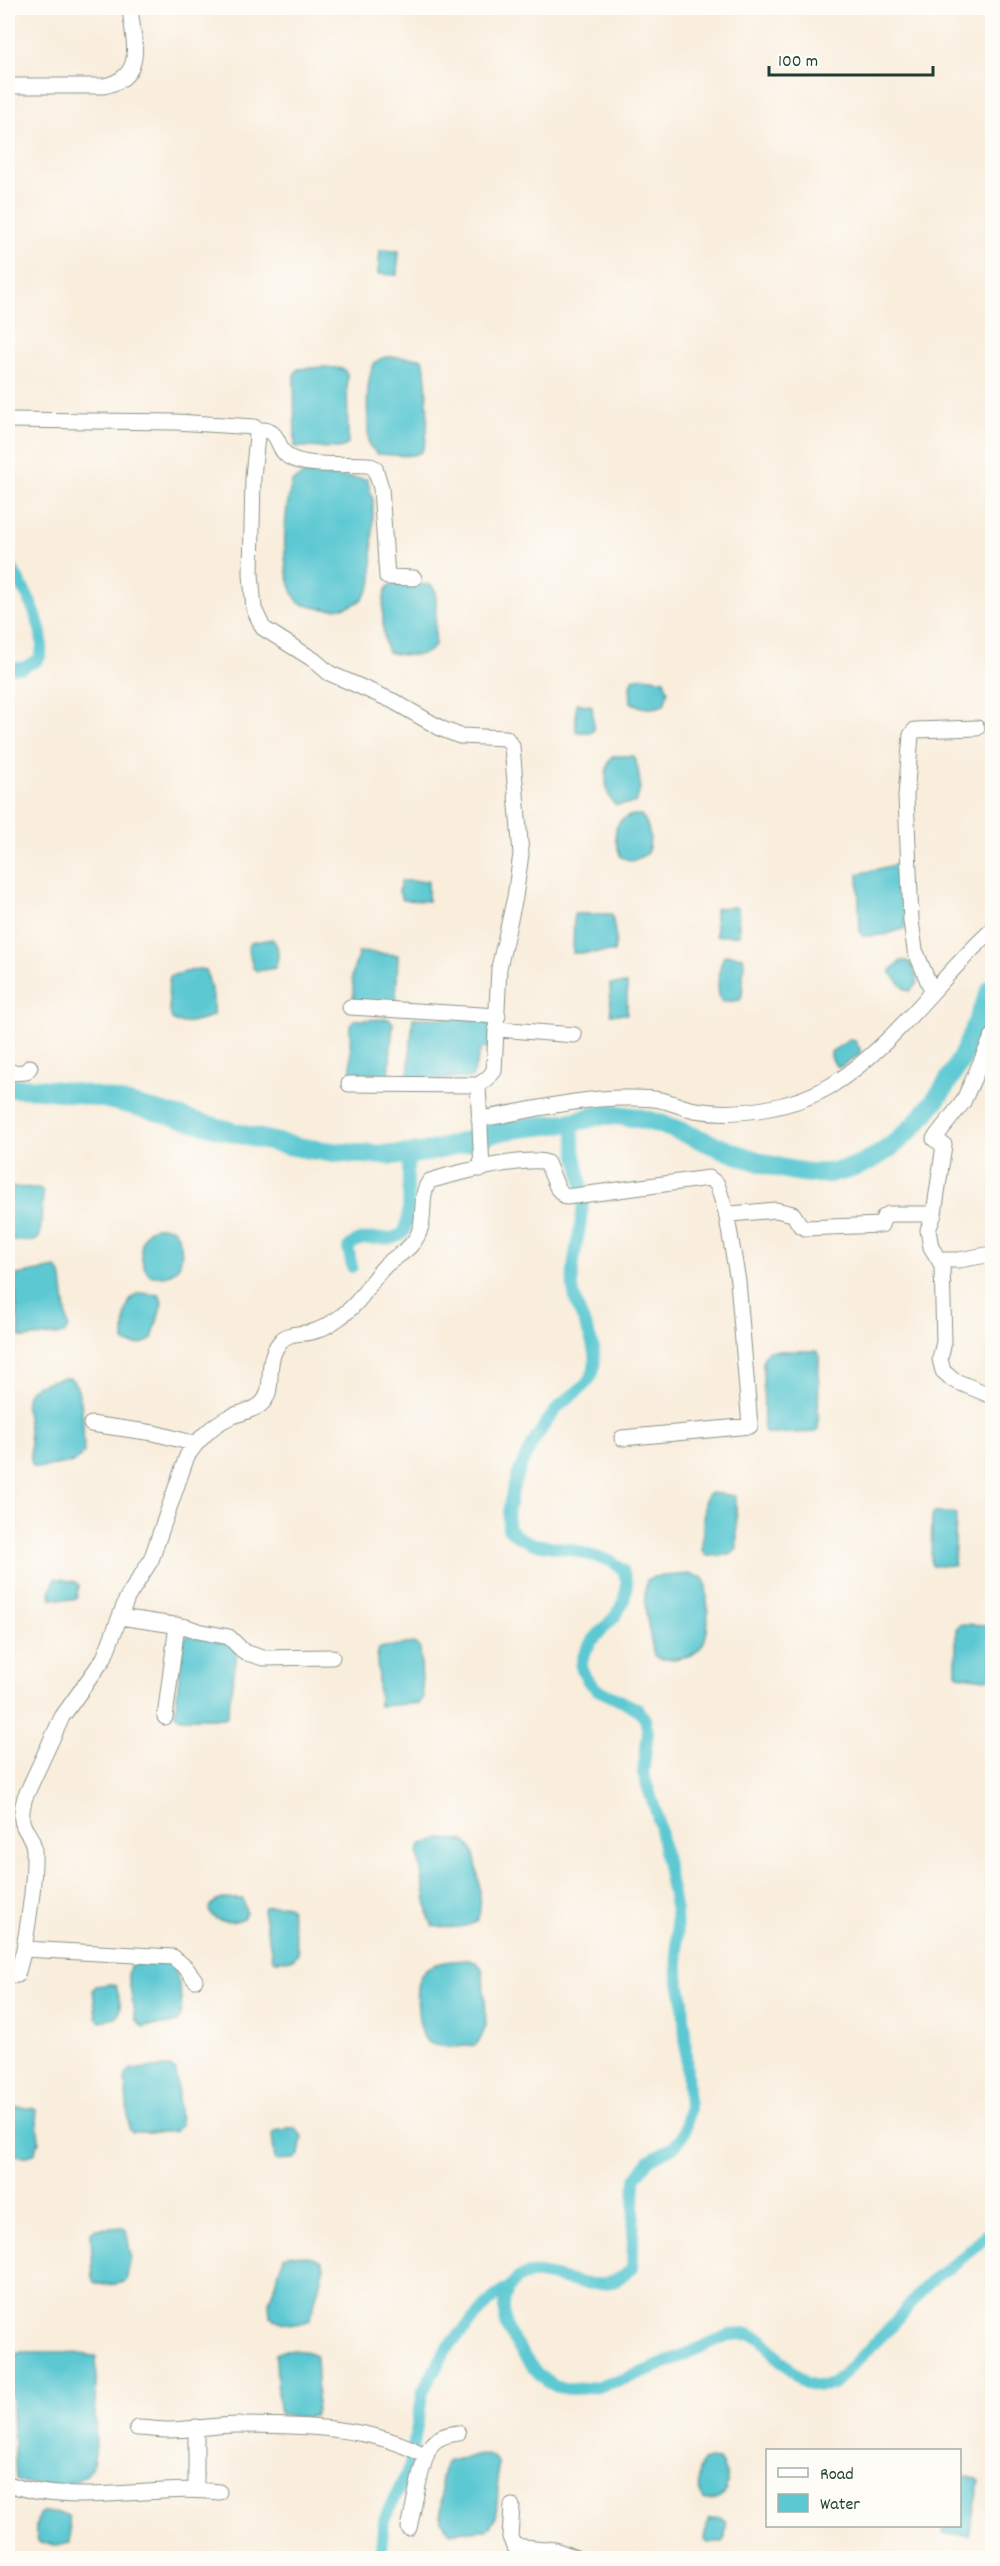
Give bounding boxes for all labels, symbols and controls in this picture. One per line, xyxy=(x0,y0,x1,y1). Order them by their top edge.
scale bar xyxy=(769,39,932,77)
text: 100 m xyxy=(778,50,818,75)
legend xyxy=(766,2449,961,2527)
text: Road xyxy=(820,2463,854,2488)
text: Water xyxy=(820,2493,860,2518)

